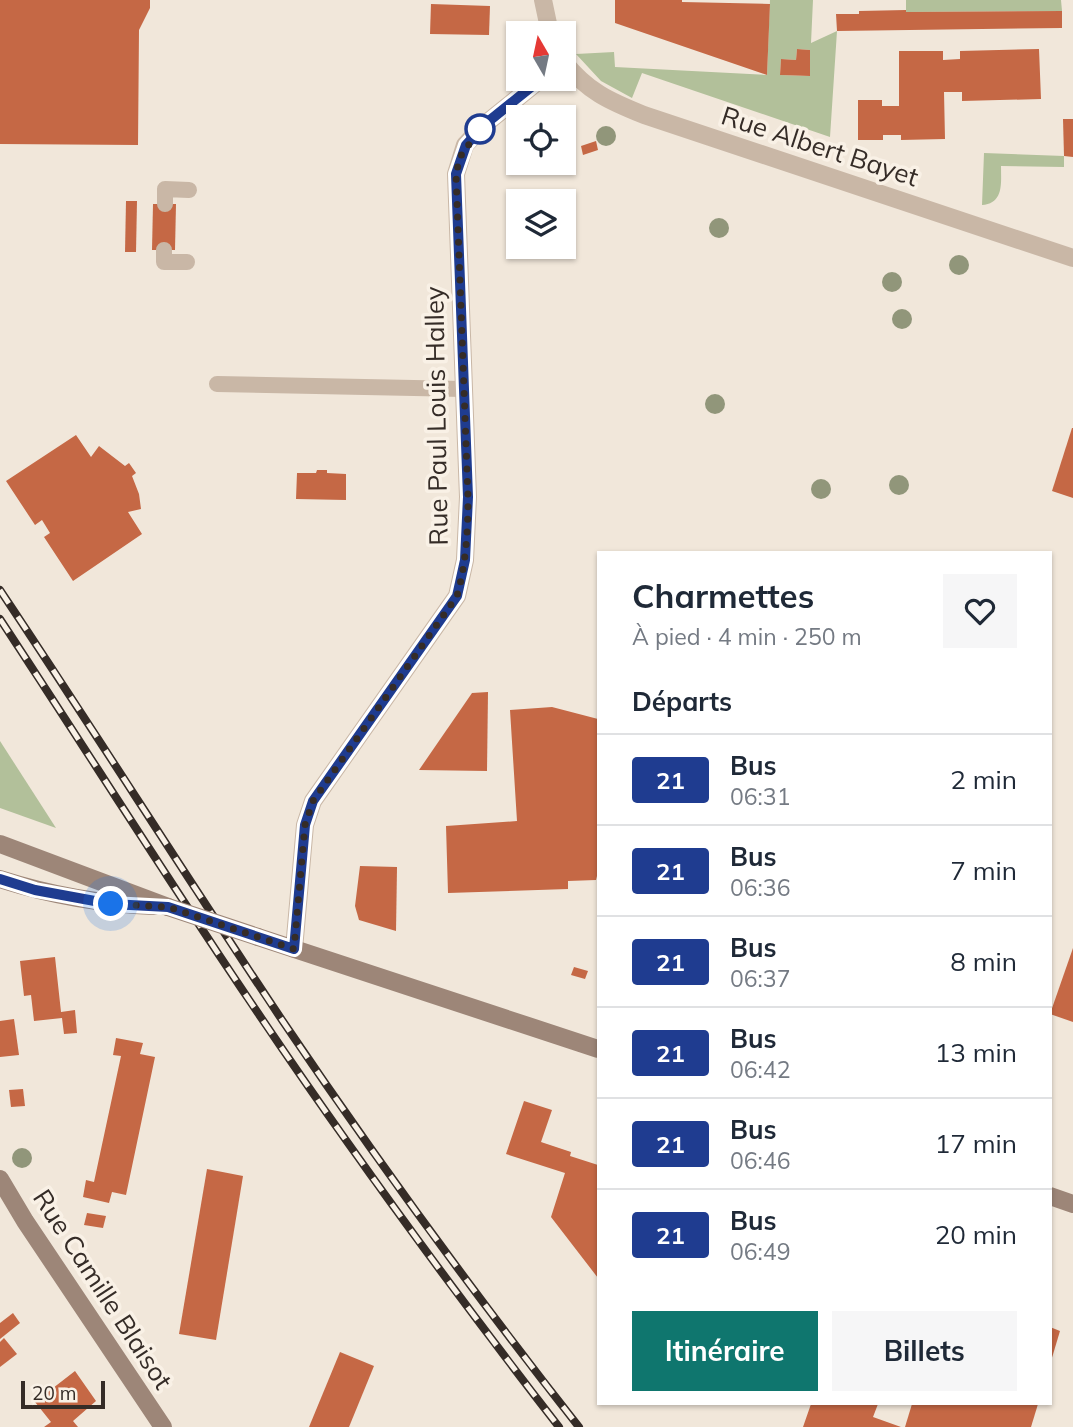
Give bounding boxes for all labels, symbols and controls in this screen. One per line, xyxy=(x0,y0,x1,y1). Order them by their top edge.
north arrow xyxy=(506,21,576,91)
map controls xyxy=(506,21,576,259)
street label: Rue Albert Bayet xyxy=(717,99,923,193)
button: locate xyxy=(506,105,576,175)
unlabelled marker xyxy=(465,114,495,144)
button: layers xyxy=(506,189,576,259)
street label: Rue Paul Louis Halley xyxy=(417,286,455,546)
button: heart xyxy=(943,574,1017,648)
text: Charmettes xyxy=(632,575,814,616)
text: À pied · 4 min · 250 m xyxy=(632,622,862,651)
text: Départs xyxy=(632,685,732,718)
text: Bus xyxy=(730,749,776,782)
text: 2 min xyxy=(950,763,1017,796)
text: 21 xyxy=(656,765,685,795)
text: 06:31 xyxy=(730,782,790,811)
text: Bus xyxy=(730,840,776,873)
text: 7 min xyxy=(950,854,1017,887)
text: 21 xyxy=(656,856,685,886)
text: 06:36 xyxy=(730,873,790,902)
your location xyxy=(93,886,128,921)
text: Bus xyxy=(730,931,776,964)
text: 8 min xyxy=(950,945,1017,978)
text: 21 xyxy=(656,947,685,977)
text: 06:37 xyxy=(730,964,790,993)
text: Bus xyxy=(730,1022,776,1055)
text: 13 min xyxy=(935,1036,1017,1069)
text: 21 xyxy=(656,1038,685,1068)
text: 06:42 xyxy=(730,1055,790,1084)
text: Bus xyxy=(730,1113,776,1146)
text: 17 min xyxy=(935,1127,1017,1160)
text: 21 xyxy=(656,1129,685,1159)
text: 06:46 xyxy=(730,1146,790,1175)
street label: Rue Camille Blaisot xyxy=(26,1183,180,1395)
text: Bus xyxy=(730,1204,776,1237)
text: 20 min xyxy=(935,1218,1017,1251)
text: 21 xyxy=(656,1220,685,1250)
text: 06:49 xyxy=(730,1237,790,1266)
button: Itinéraire xyxy=(632,1311,818,1391)
button: Billets xyxy=(832,1311,1017,1391)
scale bar xyxy=(21,1378,105,1410)
text: 20 m xyxy=(32,1381,76,1405)

